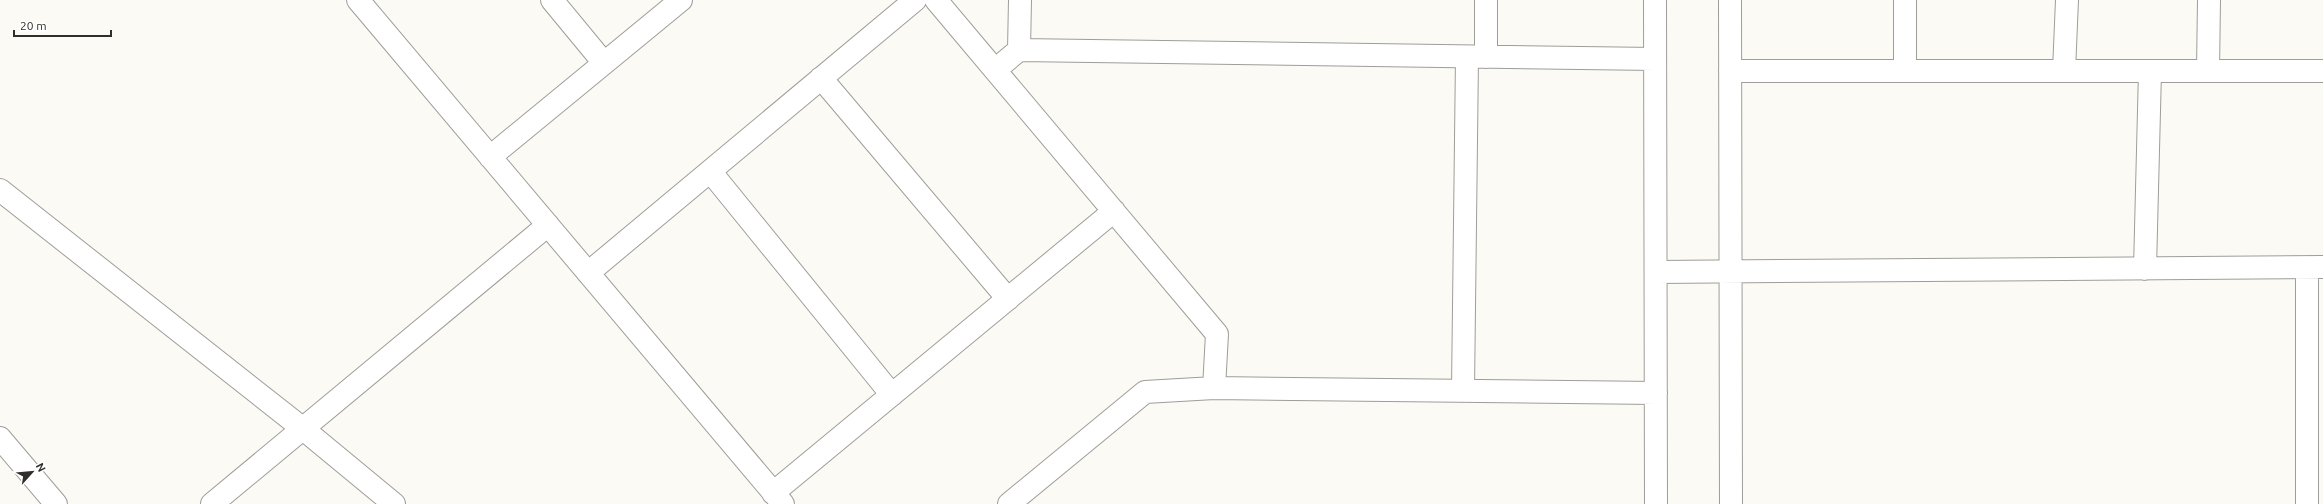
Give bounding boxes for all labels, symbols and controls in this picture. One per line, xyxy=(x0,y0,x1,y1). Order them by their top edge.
scale bar xyxy=(14,12,111,38)
text: 20 m xyxy=(20,19,47,32)
north arrow xyxy=(12,452,52,492)
text: N xyxy=(34,461,48,474)

